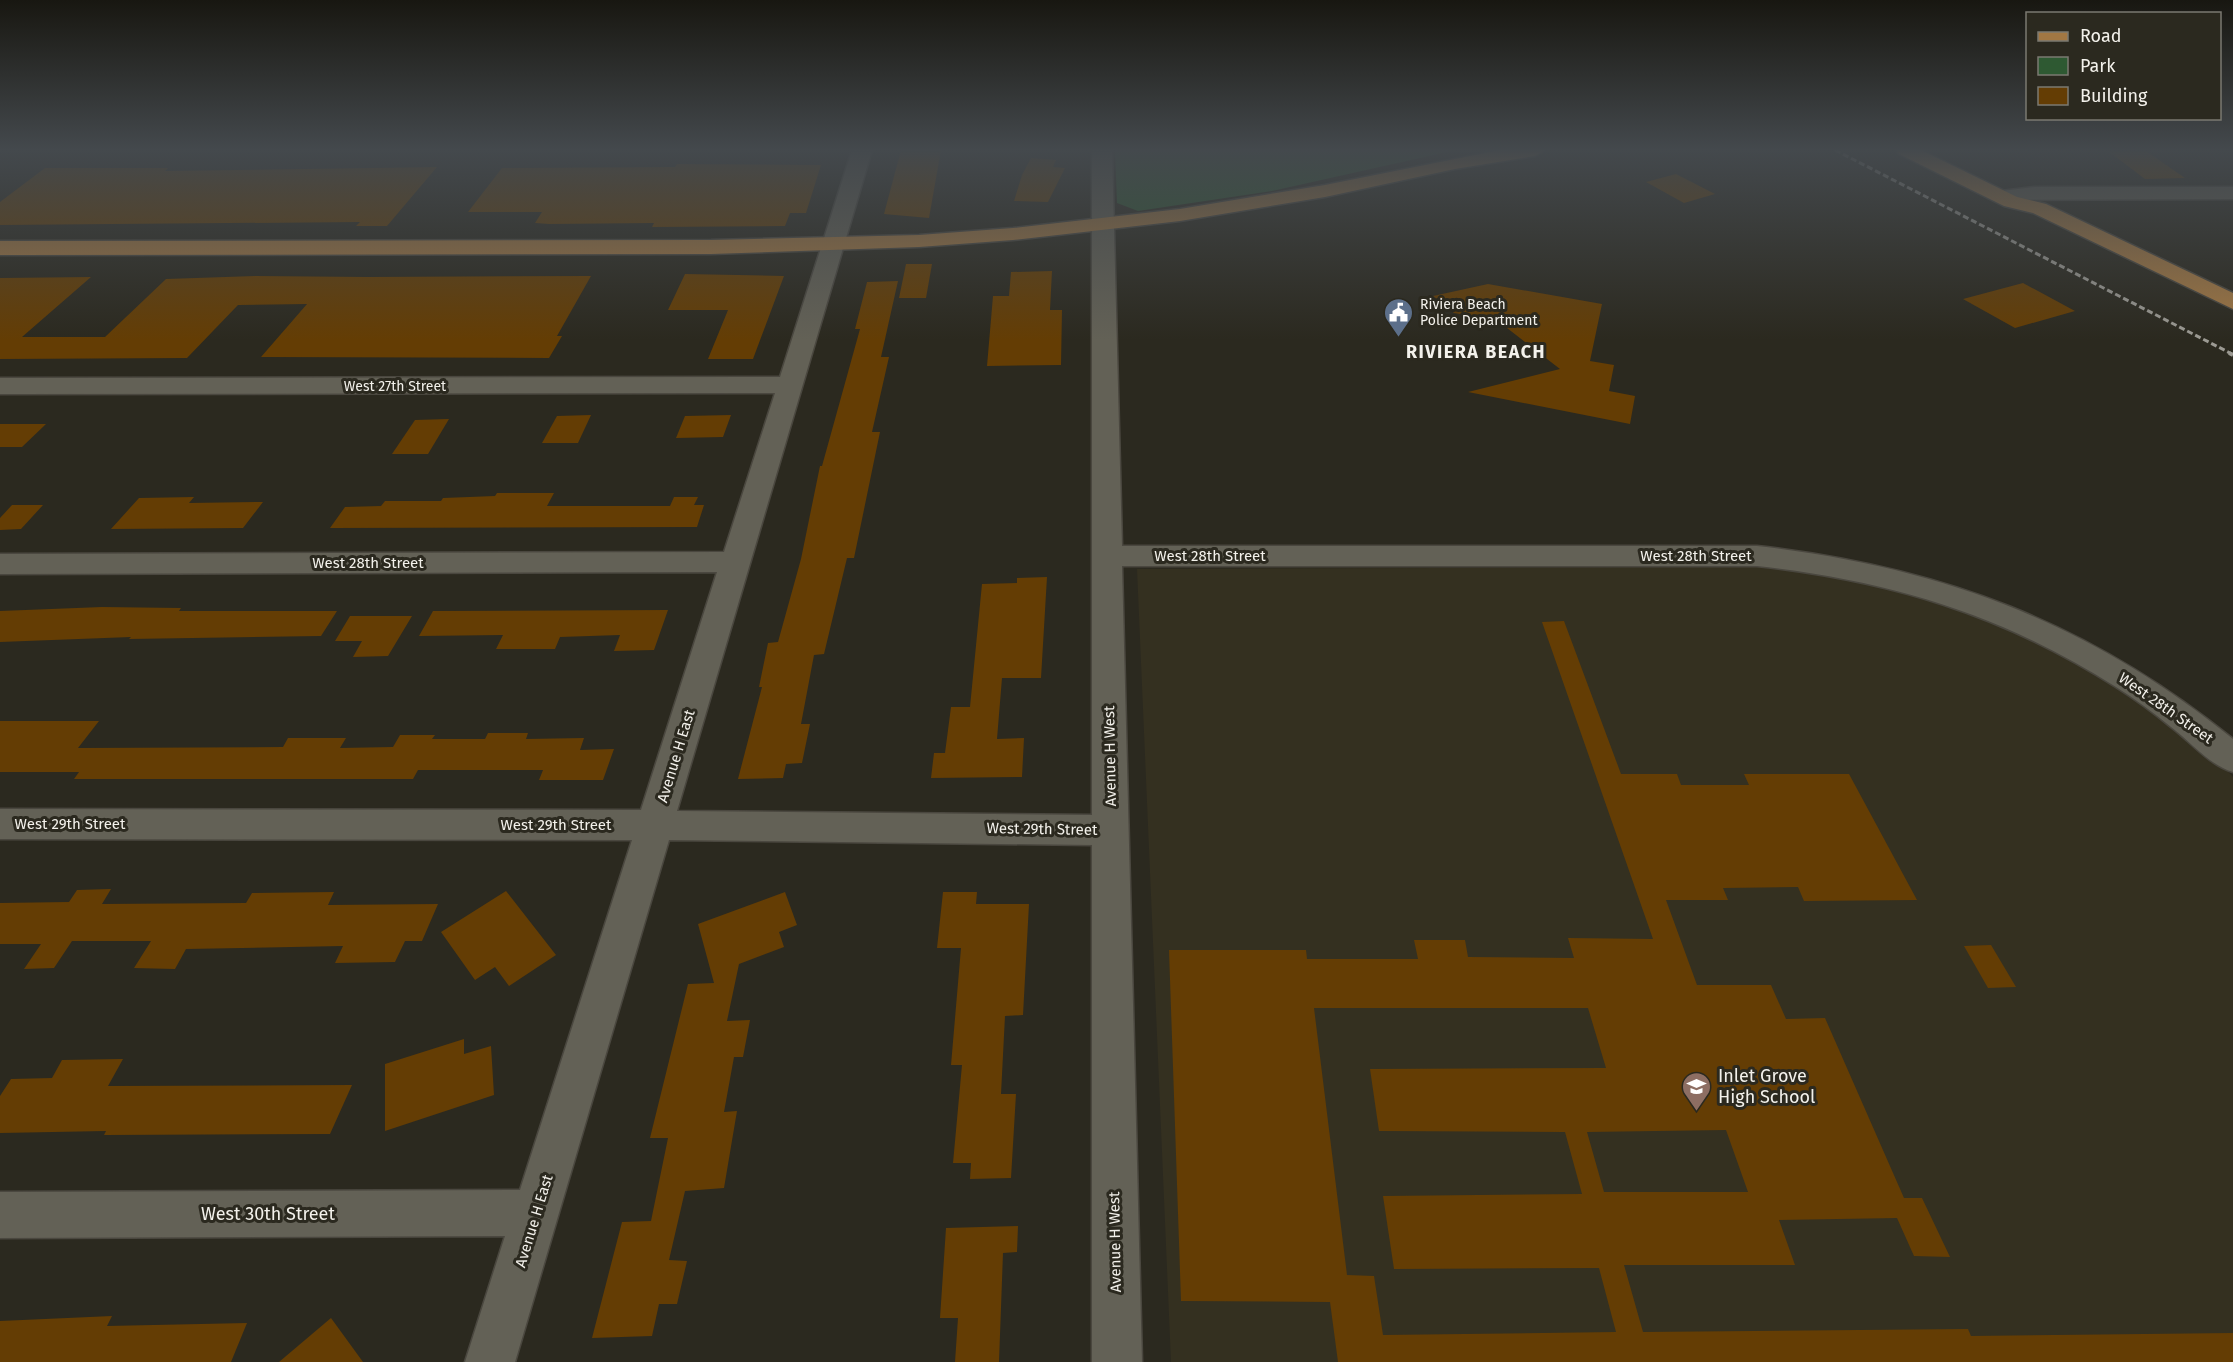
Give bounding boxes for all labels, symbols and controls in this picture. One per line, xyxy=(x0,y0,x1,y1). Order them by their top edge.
legend xyxy=(2026,12,2221,120)
text: Road xyxy=(2080,25,2122,47)
text: Park xyxy=(2080,55,2116,77)
text: Building xyxy=(2080,85,2148,107)
public building icon: Riviera Beach Police Department xyxy=(1383,296,1415,338)
place label: Riviera Beach Police Department xyxy=(1420,296,1538,329)
district label: RIVIERA BEACH xyxy=(1406,341,1546,363)
street label: West 27th Street xyxy=(344,378,447,395)
street label: West 28th Street xyxy=(1154,547,1266,565)
street label: West 28th Street xyxy=(1640,547,1752,565)
street label: West 28th Street xyxy=(312,554,424,572)
street label: West 28th Street xyxy=(2115,669,2217,748)
street label: Avenue H West xyxy=(1100,705,1120,807)
street label: Avenue H East xyxy=(653,707,699,805)
street label: West 29th Street xyxy=(15,815,126,833)
street label: West 29th Street xyxy=(501,816,612,834)
street label: West 29th Street xyxy=(986,819,1098,839)
place label: Inlet Grove High School xyxy=(1718,1065,1815,1108)
school or university icon: Inlet Grove High School xyxy=(1681,1070,1713,1112)
street label: Avenue H East xyxy=(511,1172,557,1270)
street label: Avenue H West xyxy=(1105,1191,1125,1293)
street label: West 30th Street xyxy=(201,1203,335,1225)

